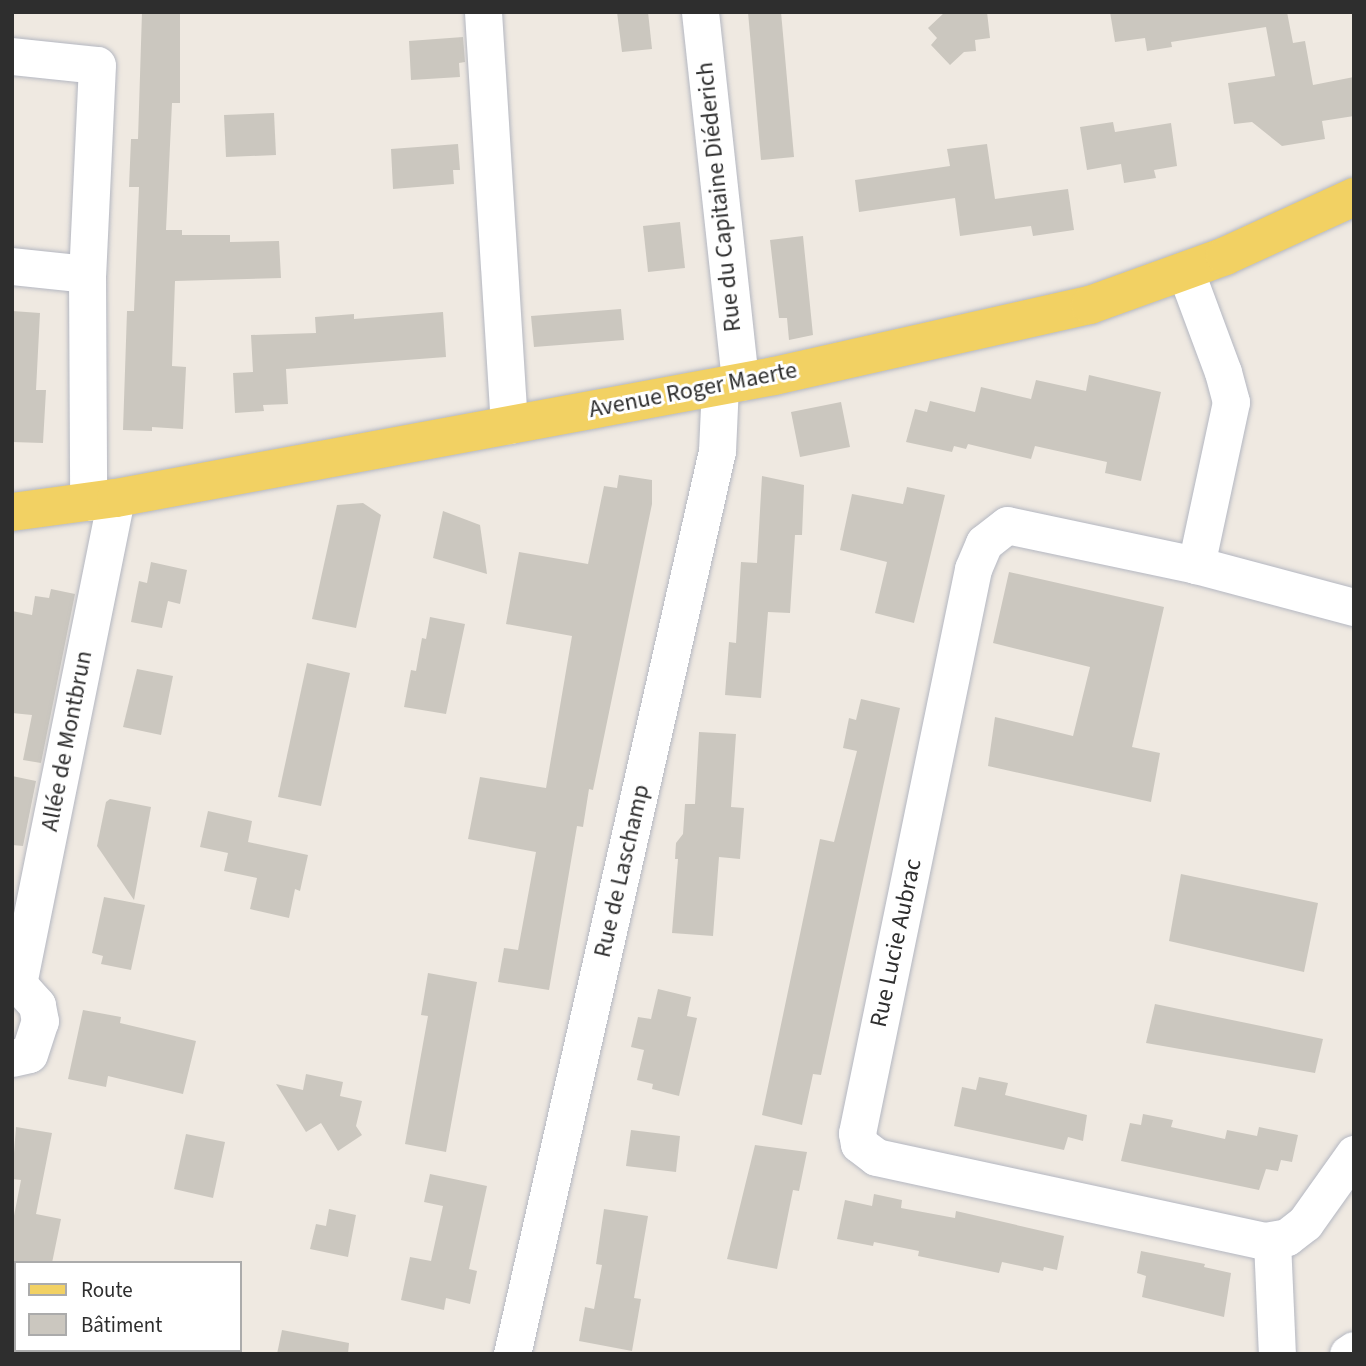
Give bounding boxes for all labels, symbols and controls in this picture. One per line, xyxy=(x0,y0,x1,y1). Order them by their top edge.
street label: Rue du Capitaine Diéderich xyxy=(691,61,747,333)
street label: Avenue Roger Maerte xyxy=(586,356,800,424)
street label: Allée de Montbrun xyxy=(35,648,99,834)
street label: Rue de Laschamp xyxy=(588,782,656,960)
street label: Rue Lucie Aubrac xyxy=(864,856,928,1030)
legend xyxy=(14,1261,242,1352)
text: Route xyxy=(81,1275,133,1305)
text: Bâtiment xyxy=(81,1310,162,1340)

